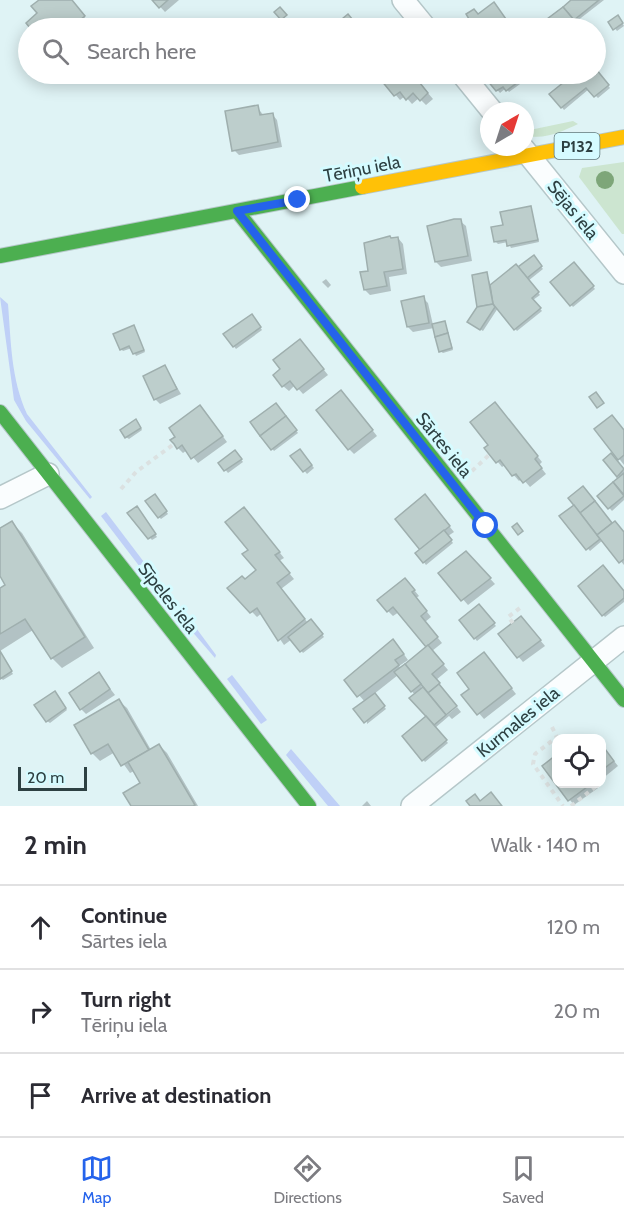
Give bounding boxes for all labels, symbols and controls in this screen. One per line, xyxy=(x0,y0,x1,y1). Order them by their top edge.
search box xyxy=(18,18,606,84)
icon: search xyxy=(39,35,72,68)
text: Search here xyxy=(87,38,196,65)
north arrow xyxy=(480,102,534,156)
road number: P132 xyxy=(554,133,600,159)
street label: Tēriņu iela xyxy=(322,151,403,188)
street label: Sējas iela xyxy=(543,176,604,244)
route end xyxy=(284,186,310,212)
street label: Sārtes iela xyxy=(411,408,477,482)
route start xyxy=(472,512,498,538)
street label: Sīpeles iela xyxy=(133,558,203,638)
street label: Kurmales iela xyxy=(472,682,564,762)
map controls xyxy=(552,734,606,788)
button: locate xyxy=(552,734,606,788)
scale bar xyxy=(18,764,87,792)
text: 20 m xyxy=(27,768,64,787)
text: 2 min xyxy=(24,829,87,861)
text: Walk · 140 m xyxy=(491,833,600,857)
text: Continue xyxy=(81,902,167,929)
icon: ahead xyxy=(24,911,57,944)
text: 120 m xyxy=(547,915,600,939)
text: Sārtes iela xyxy=(81,929,167,953)
text: Turn right xyxy=(81,986,171,1013)
icon: right xyxy=(24,995,57,1028)
text: 20 m xyxy=(554,999,600,1023)
text: Tēriņu iela xyxy=(81,1013,167,1037)
icon: arrive xyxy=(24,1079,57,1112)
text: Arrive at destination xyxy=(81,1082,271,1109)
tab: Map xyxy=(80,1152,113,1207)
tab: Directions xyxy=(274,1152,342,1207)
tab: Saved xyxy=(502,1152,544,1207)

